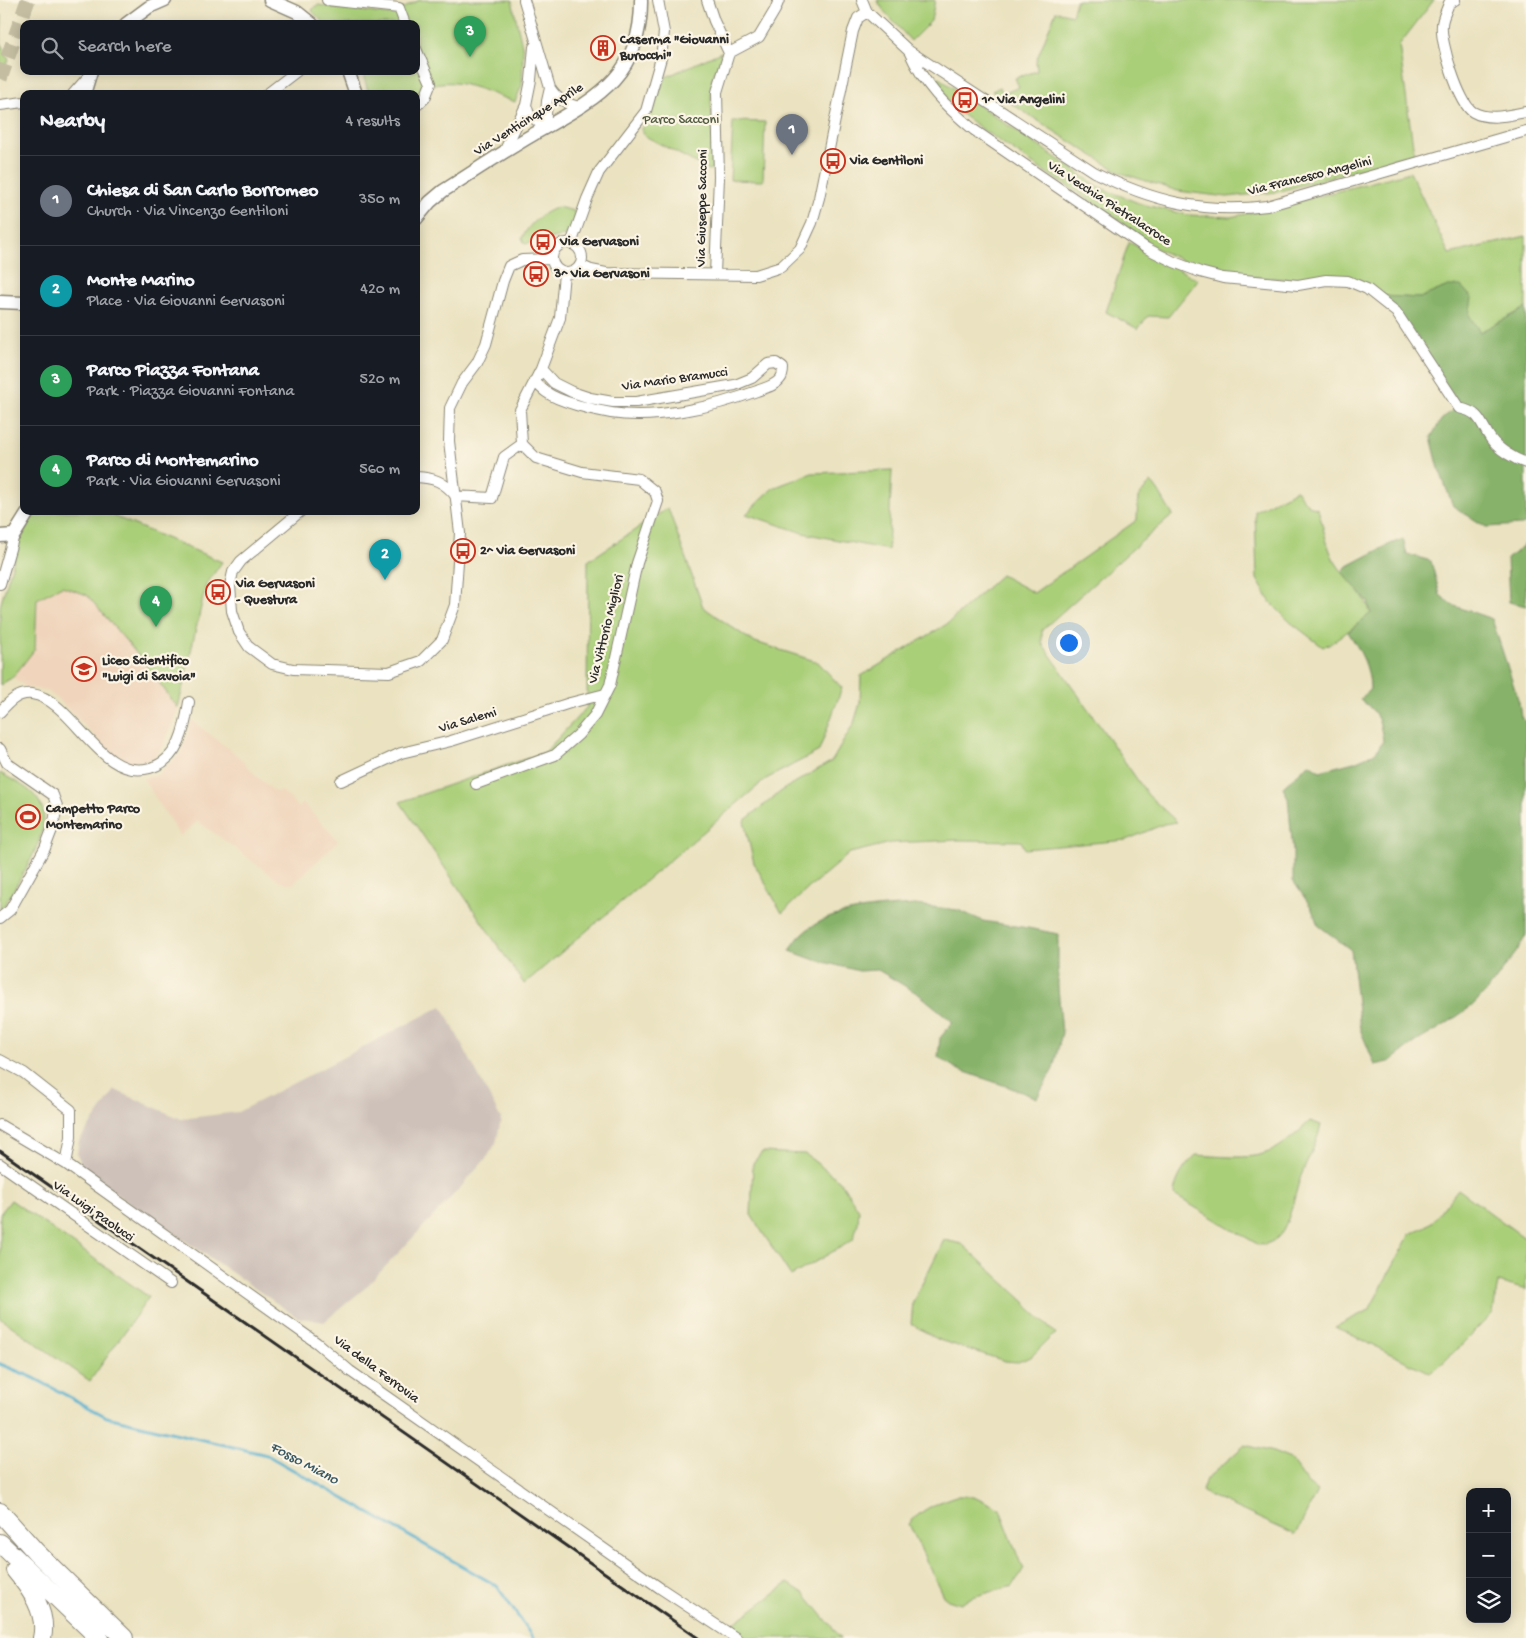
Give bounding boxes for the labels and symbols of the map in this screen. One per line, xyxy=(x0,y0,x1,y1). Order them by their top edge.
pin: 3 xyxy=(454,16,486,57)
place label: Caserma "Giovanni Burocchi" xyxy=(619,32,729,65)
building icon: Caserma "Giovanni Burocchi" xyxy=(590,35,616,61)
street label: Via Venticinque Aprile xyxy=(470,79,587,161)
bus stop icon: 1^ Via Angelini xyxy=(952,87,978,113)
place label: 1^ Via Angelini xyxy=(981,92,1065,109)
park label: Parco Sacconi xyxy=(642,112,719,129)
pin: 1 xyxy=(776,114,808,155)
bus stop icon: Via Gentiloni xyxy=(820,148,846,174)
street label: Via Giuseppe Sacconi xyxy=(693,149,713,268)
place label: Via Gentiloni xyxy=(849,153,923,170)
street label: Via Francesco Angelini xyxy=(1245,153,1374,201)
street label: Via Vecchia Pietralacroce xyxy=(1043,157,1175,251)
bus stop icon: Via Gervasoni xyxy=(530,229,556,255)
place label: Via Gervasoni xyxy=(559,234,639,251)
bus stop icon: 3^ Via Gervasoni xyxy=(523,261,549,287)
place label: 3^ Via Gervasoni xyxy=(553,266,650,283)
street label: Via Mario Bramucci xyxy=(620,364,729,396)
bus stop icon: 2^ Via Gervasoni xyxy=(450,538,476,564)
pin: 2 xyxy=(369,539,401,580)
place label: 2^ Via Gervasoni xyxy=(480,543,575,560)
street label: Via Vittorio Migliori xyxy=(585,573,629,686)
place label: Via Gervasoni - Questura xyxy=(235,576,315,609)
bus stop icon: Via Gervasoni - Questura xyxy=(205,579,231,605)
pin: 4 xyxy=(140,586,172,627)
your location xyxy=(1056,630,1082,656)
place label: Liceo Scientifico "Luigi di Savoia" xyxy=(102,653,196,686)
school or university icon: Liceo Scientifico "Luigi di Savoia" xyxy=(71,656,97,682)
street label: Via Salemi xyxy=(436,704,499,738)
place label: Campetto Parco Montemarino xyxy=(45,801,141,834)
sports icon: Campetto Parco Montemarino xyxy=(15,804,41,830)
street label: Via Luigi Paolucci xyxy=(48,1177,137,1246)
street label: Via della Ferrovia xyxy=(329,1332,423,1409)
water label: Fosso Miano xyxy=(267,1439,342,1490)

